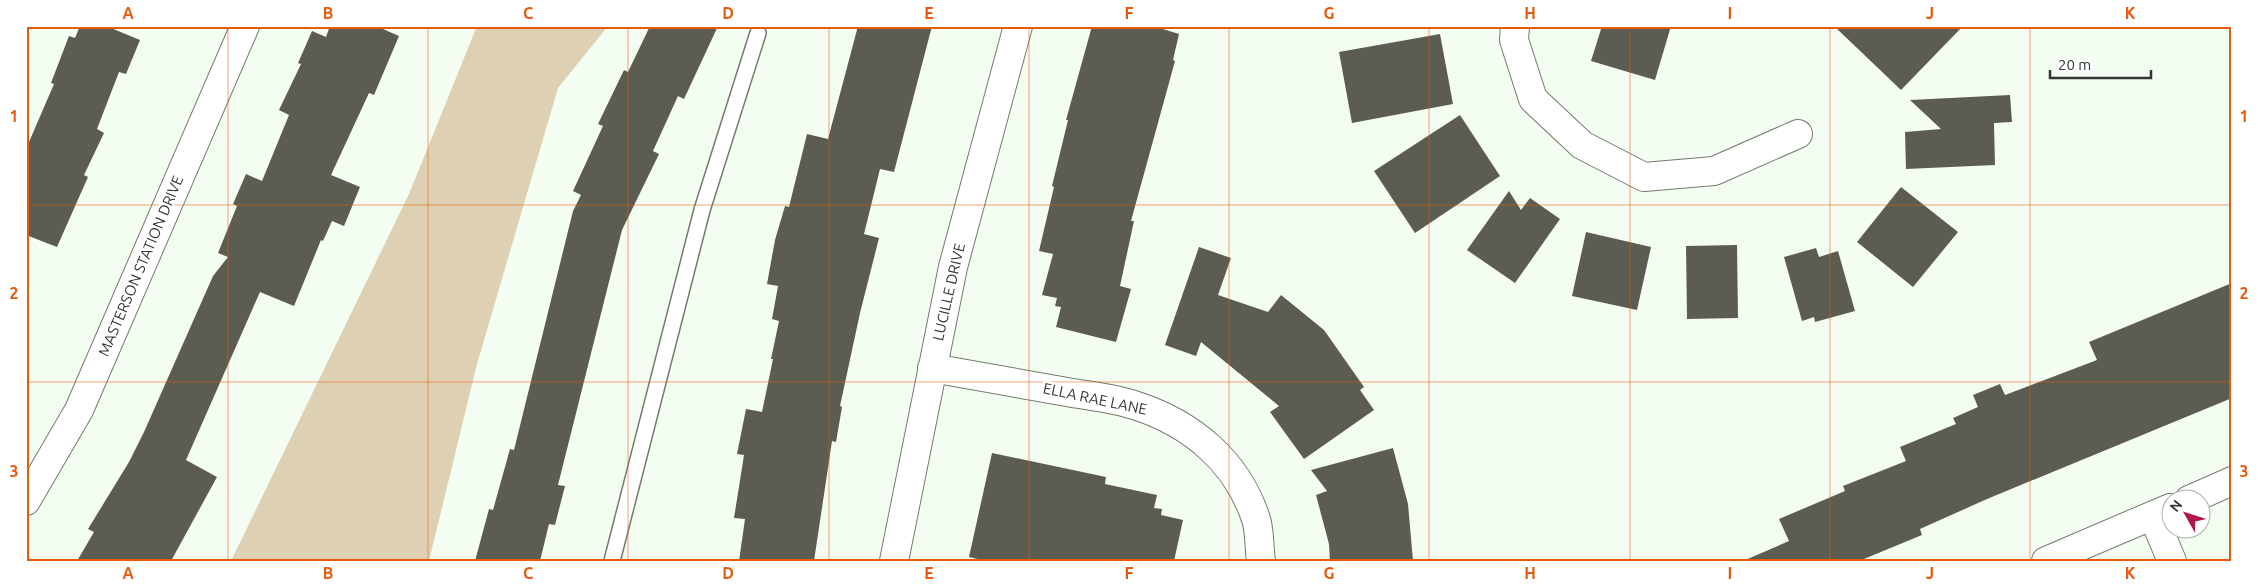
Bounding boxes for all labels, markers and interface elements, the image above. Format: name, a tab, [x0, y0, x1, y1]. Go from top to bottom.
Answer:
text: A	[122, 4, 134, 22]
text: B	[323, 4, 333, 22]
text: C	[523, 4, 533, 22]
text: D	[722, 4, 734, 22]
text: E	[924, 4, 934, 22]
text: F	[1125, 4, 1134, 22]
text: G	[1323, 4, 1335, 22]
text: H	[1524, 4, 1536, 22]
text: I	[1728, 4, 1732, 22]
text: J	[1926, 4, 1934, 22]
text: K	[2125, 4, 2136, 22]
scale bar	[2050, 48, 2152, 80]
text: 20 m	[2058, 56, 2091, 73]
text: 1	[9, 107, 19, 125]
text: 1	[2239, 107, 2249, 125]
street label: MASTERSON STATION DRIVE	[95, 173, 186, 359]
street label: LUCILLE DRIVE	[929, 241, 968, 342]
text: 2	[9, 284, 19, 302]
text: 2	[2239, 284, 2249, 302]
street label: ELLA RAE LANE	[1042, 379, 1149, 418]
text: 3	[9, 462, 19, 480]
text: 3	[2239, 462, 2249, 480]
north arrow	[2160, 490, 2210, 540]
text: N	[2166, 497, 2185, 515]
text: A	[122, 564, 134, 582]
text: B	[323, 564, 333, 582]
text: C	[523, 564, 533, 582]
text: D	[722, 564, 734, 582]
text: E	[924, 564, 934, 582]
text: F	[1125, 564, 1134, 582]
text: G	[1323, 564, 1335, 582]
text: H	[1524, 564, 1536, 582]
text: I	[1728, 564, 1732, 582]
text: J	[1926, 564, 1934, 582]
text: K	[2125, 564, 2136, 582]

